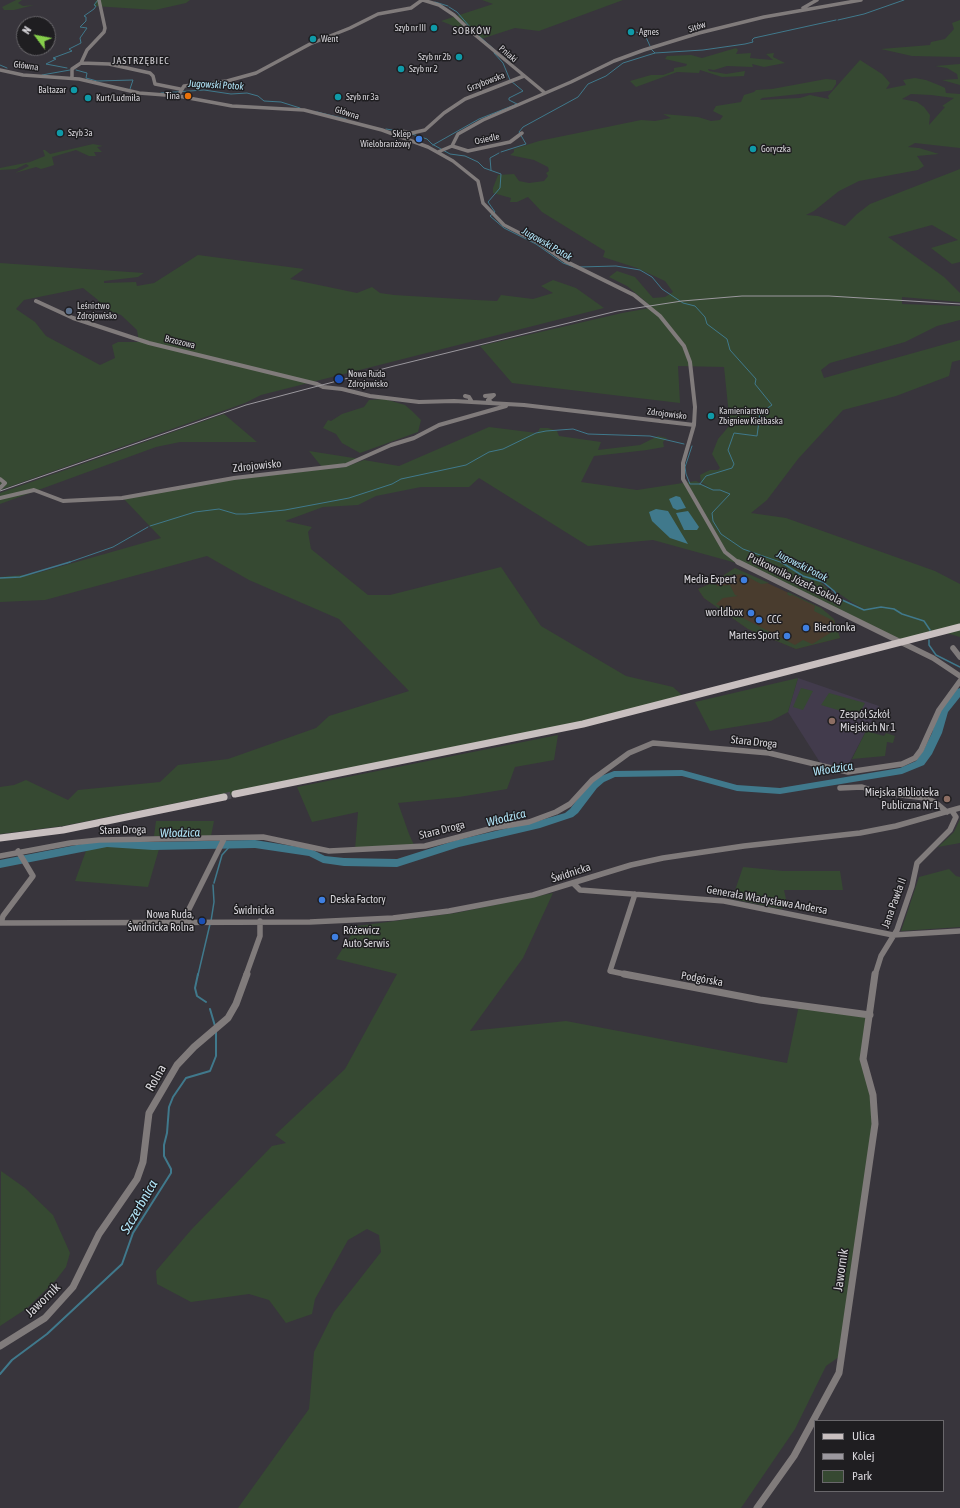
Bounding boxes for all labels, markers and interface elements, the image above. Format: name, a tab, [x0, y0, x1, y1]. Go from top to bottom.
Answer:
north arrow	[16, 16, 56, 56]
street label: Sitów	[687, 19, 707, 35]
place label: Szyb nr III	[395, 23, 426, 33]
marker: Szyb nr III	[429, 23, 439, 33]
text: N	[20, 24, 33, 36]
district label: SOBKÓW	[453, 25, 491, 37]
marker: Agnes	[626, 27, 636, 37]
place label: Agnes	[639, 27, 659, 37]
marker: Went	[308, 34, 318, 44]
place label: Went	[321, 34, 338, 44]
street label: Pniaki	[497, 43, 519, 65]
place label: Szyb nr 2b	[418, 52, 451, 62]
marker: Szyb nr 2b	[454, 52, 464, 62]
district label: JASTRZĘBIEC	[112, 55, 170, 67]
street label: Główna	[13, 59, 39, 73]
marker: Szyb nr 2	[396, 64, 406, 74]
place label: Szyb nr 2	[409, 64, 438, 74]
street label: Grzybowska	[466, 70, 506, 94]
water label: Jugowski Potok	[188, 78, 244, 92]
place label: Baltazar	[38, 85, 66, 95]
marker: Baltazar	[69, 85, 79, 95]
place label: Tina	[166, 91, 180, 101]
marker: Tina	[183, 91, 193, 101]
marker: Szyb nr 3a	[333, 92, 343, 102]
place label: Szyb nr 3a	[346, 92, 379, 102]
marker: Kurt/Ludmiła	[83, 93, 93, 103]
place label: Kurt/Ludmiła	[96, 93, 140, 103]
street label: Główna	[333, 104, 361, 122]
marker: Szyb 3a	[55, 128, 65, 138]
place label: Szyb 3a	[68, 128, 93, 138]
place label: Sklep Wielobranżowy	[360, 129, 411, 150]
street label: Osiedle	[474, 131, 500, 147]
marker: Sklep Wielobranżowy	[414, 134, 424, 144]
marker: Goryczka	[748, 144, 758, 154]
place label: Goryczka	[761, 144, 791, 154]
water label: Jugowski Potok	[520, 225, 574, 263]
place label: Leśnictwo Zdrojowisko	[77, 301, 117, 322]
marker: Leśnictwo Zdrojowisko	[64, 306, 74, 316]
street label: Brzozowa	[164, 333, 196, 351]
place label: Nowa Ruda Zdrojowisko	[348, 369, 388, 390]
marker: Nowa Ruda Zdrojowisko	[333, 373, 345, 385]
street label: Zdrojowisko	[646, 406, 688, 422]
place label: Kamieniarstwo Zbigniew Kiełbaska	[719, 406, 783, 427]
marker: Kamieniarstwo Zbigniew Kiełbaska	[706, 411, 716, 421]
street label: Zdrojowisko	[232, 457, 282, 475]
water label: Jugowski Potok	[774, 548, 830, 584]
street label: Pułkownika Józefa Sokola	[745, 550, 845, 608]
place label: Media Expert	[684, 573, 736, 587]
marker: Media Expert	[739, 575, 749, 585]
place label: worldbox	[705, 606, 743, 620]
marker: worldbox	[746, 608, 756, 618]
place label: CCC	[767, 613, 781, 627]
marker: CCC	[754, 615, 764, 625]
place label: Biedronka	[814, 621, 856, 635]
marker: Biedronka	[801, 623, 811, 633]
place label: Martes Sport	[729, 629, 779, 643]
marker: Martes Sport	[782, 631, 792, 641]
place label: Zespół Szkół Miejskich Nr 1	[840, 708, 896, 734]
marker: Zespół Szkół Miejskich Nr 1	[827, 716, 837, 726]
street label: Stara Droga	[730, 733, 778, 751]
water label: Włodzica	[812, 759, 854, 779]
place label: Miejska Biblioteka Publiczna Nr 1	[865, 786, 939, 812]
marker: Miejska Biblioteka Publiczna Nr 1	[942, 794, 952, 804]
water label: Włodzica	[485, 806, 527, 830]
street label: Stara Droga	[418, 818, 466, 842]
street label: Stara Droga	[100, 823, 146, 837]
water label: Włodzica	[160, 825, 200, 841]
street label: Świdnicka	[550, 860, 592, 886]
street label: Jana Pawła II	[879, 876, 909, 930]
street label: Generała Władysława Andersa	[705, 883, 829, 917]
place label: Deska Factory	[330, 893, 386, 907]
marker: Deska Factory	[317, 895, 327, 905]
street label: Świdnicka	[234, 904, 274, 918]
place label: Nowa Ruda, Świdnicka Rolna	[128, 908, 194, 934]
marker: Nowa Ruda, Świdnicka Rolna	[197, 916, 207, 926]
place label: Różewicz Auto Serwis	[343, 924, 389, 950]
marker: Różewicz Auto Serwis	[330, 932, 340, 942]
street label: Podgórska	[680, 969, 724, 989]
street label: Rolna	[142, 1062, 170, 1094]
water label: Szczerbnica	[117, 1177, 161, 1237]
street label: Jawornik	[830, 1248, 852, 1292]
street label: Jawornik	[22, 1280, 64, 1320]
legend	[814, 1420, 944, 1492]
text: Ulica	[852, 1429, 875, 1443]
text: Kolej	[852, 1449, 875, 1463]
text: Park	[852, 1469, 872, 1483]

